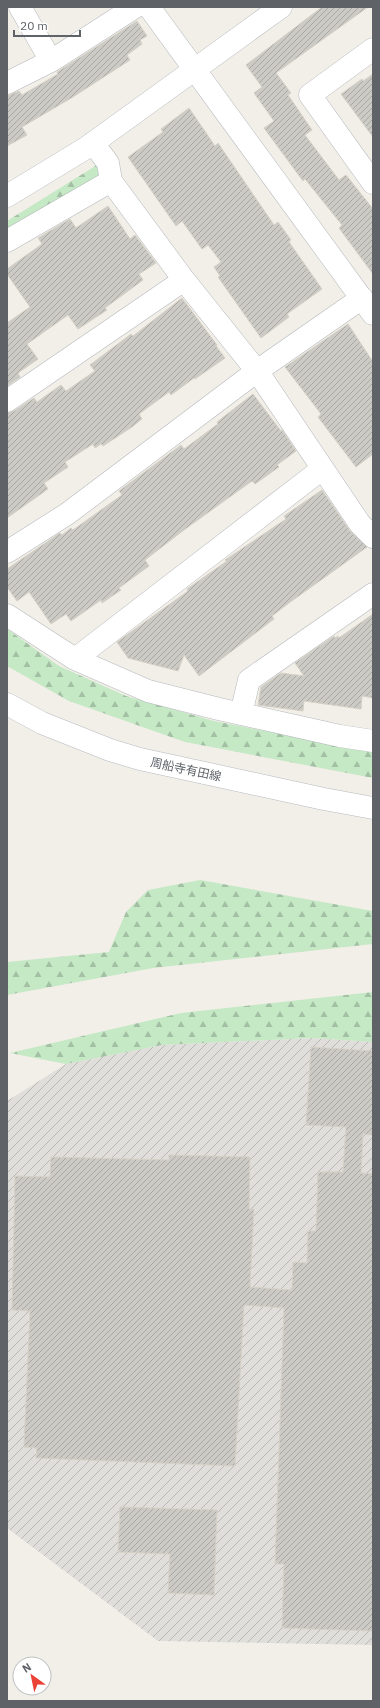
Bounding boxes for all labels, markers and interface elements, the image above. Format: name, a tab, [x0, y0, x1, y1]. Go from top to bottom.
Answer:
scale bar	[14, 12, 80, 38]
text: 20 m	[20, 18, 48, 33]
street label: 周船寺有田線	[149, 754, 223, 784]
north arrow	[12, 1656, 52, 1696]
text: N	[19, 1660, 34, 1676]

